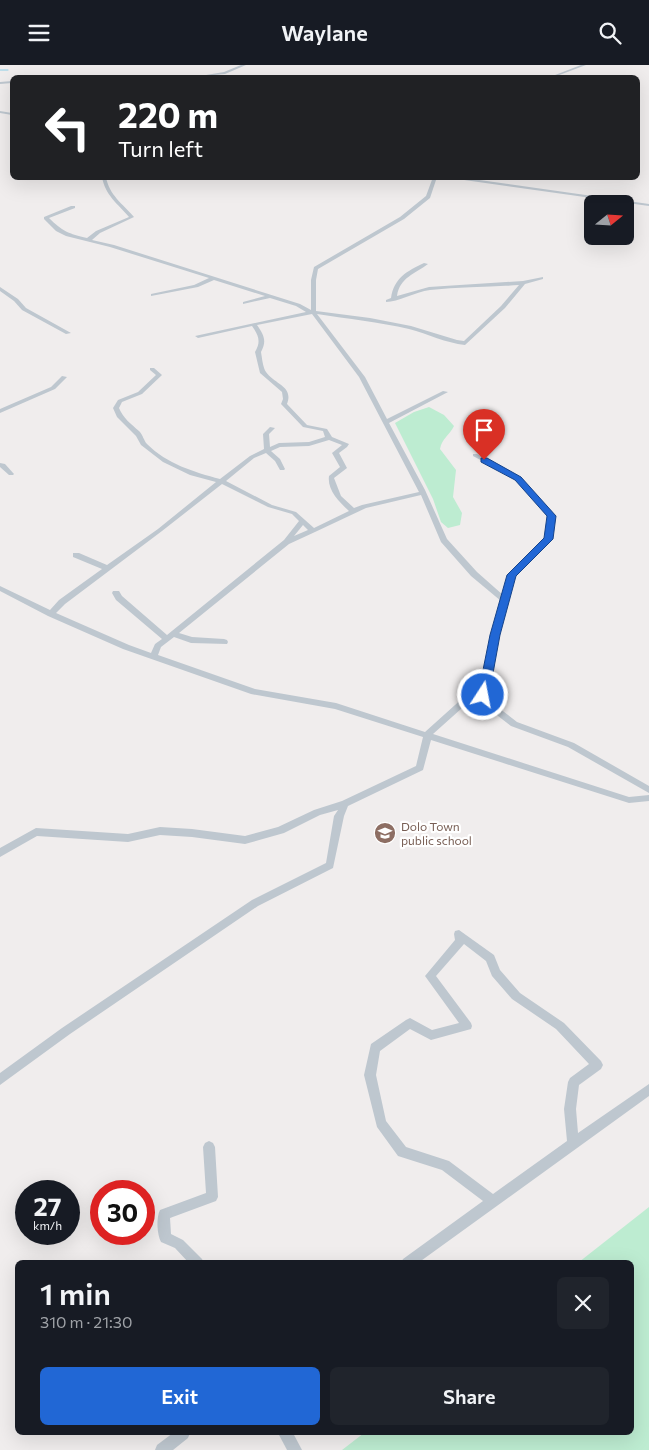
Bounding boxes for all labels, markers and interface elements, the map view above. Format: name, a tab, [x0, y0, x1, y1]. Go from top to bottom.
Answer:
icon: menu	[25, 19, 53, 47]
text: Waylane	[281, 19, 368, 46]
icon: search	[596, 19, 624, 47]
text: 220 m	[118, 92, 218, 135]
icon: left	[35, 95, 100, 160]
text: Turn left	[118, 135, 203, 162]
north arrow	[584, 195, 634, 245]
map controls	[584, 195, 634, 245]
pin	[463, 409, 505, 460]
icon: arrive	[470, 416, 498, 444]
position arrow	[456, 668, 508, 720]
place label: Dolo Town public school	[401, 819, 472, 847]
school or university icon: Dolo Town public school	[373, 821, 397, 845]
speed limit sign: 30	[90, 1180, 155, 1245]
text: 27	[34, 1191, 61, 1221]
text: km/h	[33, 1218, 62, 1232]
text: 1 min	[40, 1274, 111, 1311]
button: close	[557, 1277, 609, 1329]
text: 310 m · 21:30	[40, 1312, 132, 1331]
button: Exit	[40, 1367, 320, 1425]
button: Share	[330, 1367, 609, 1425]

